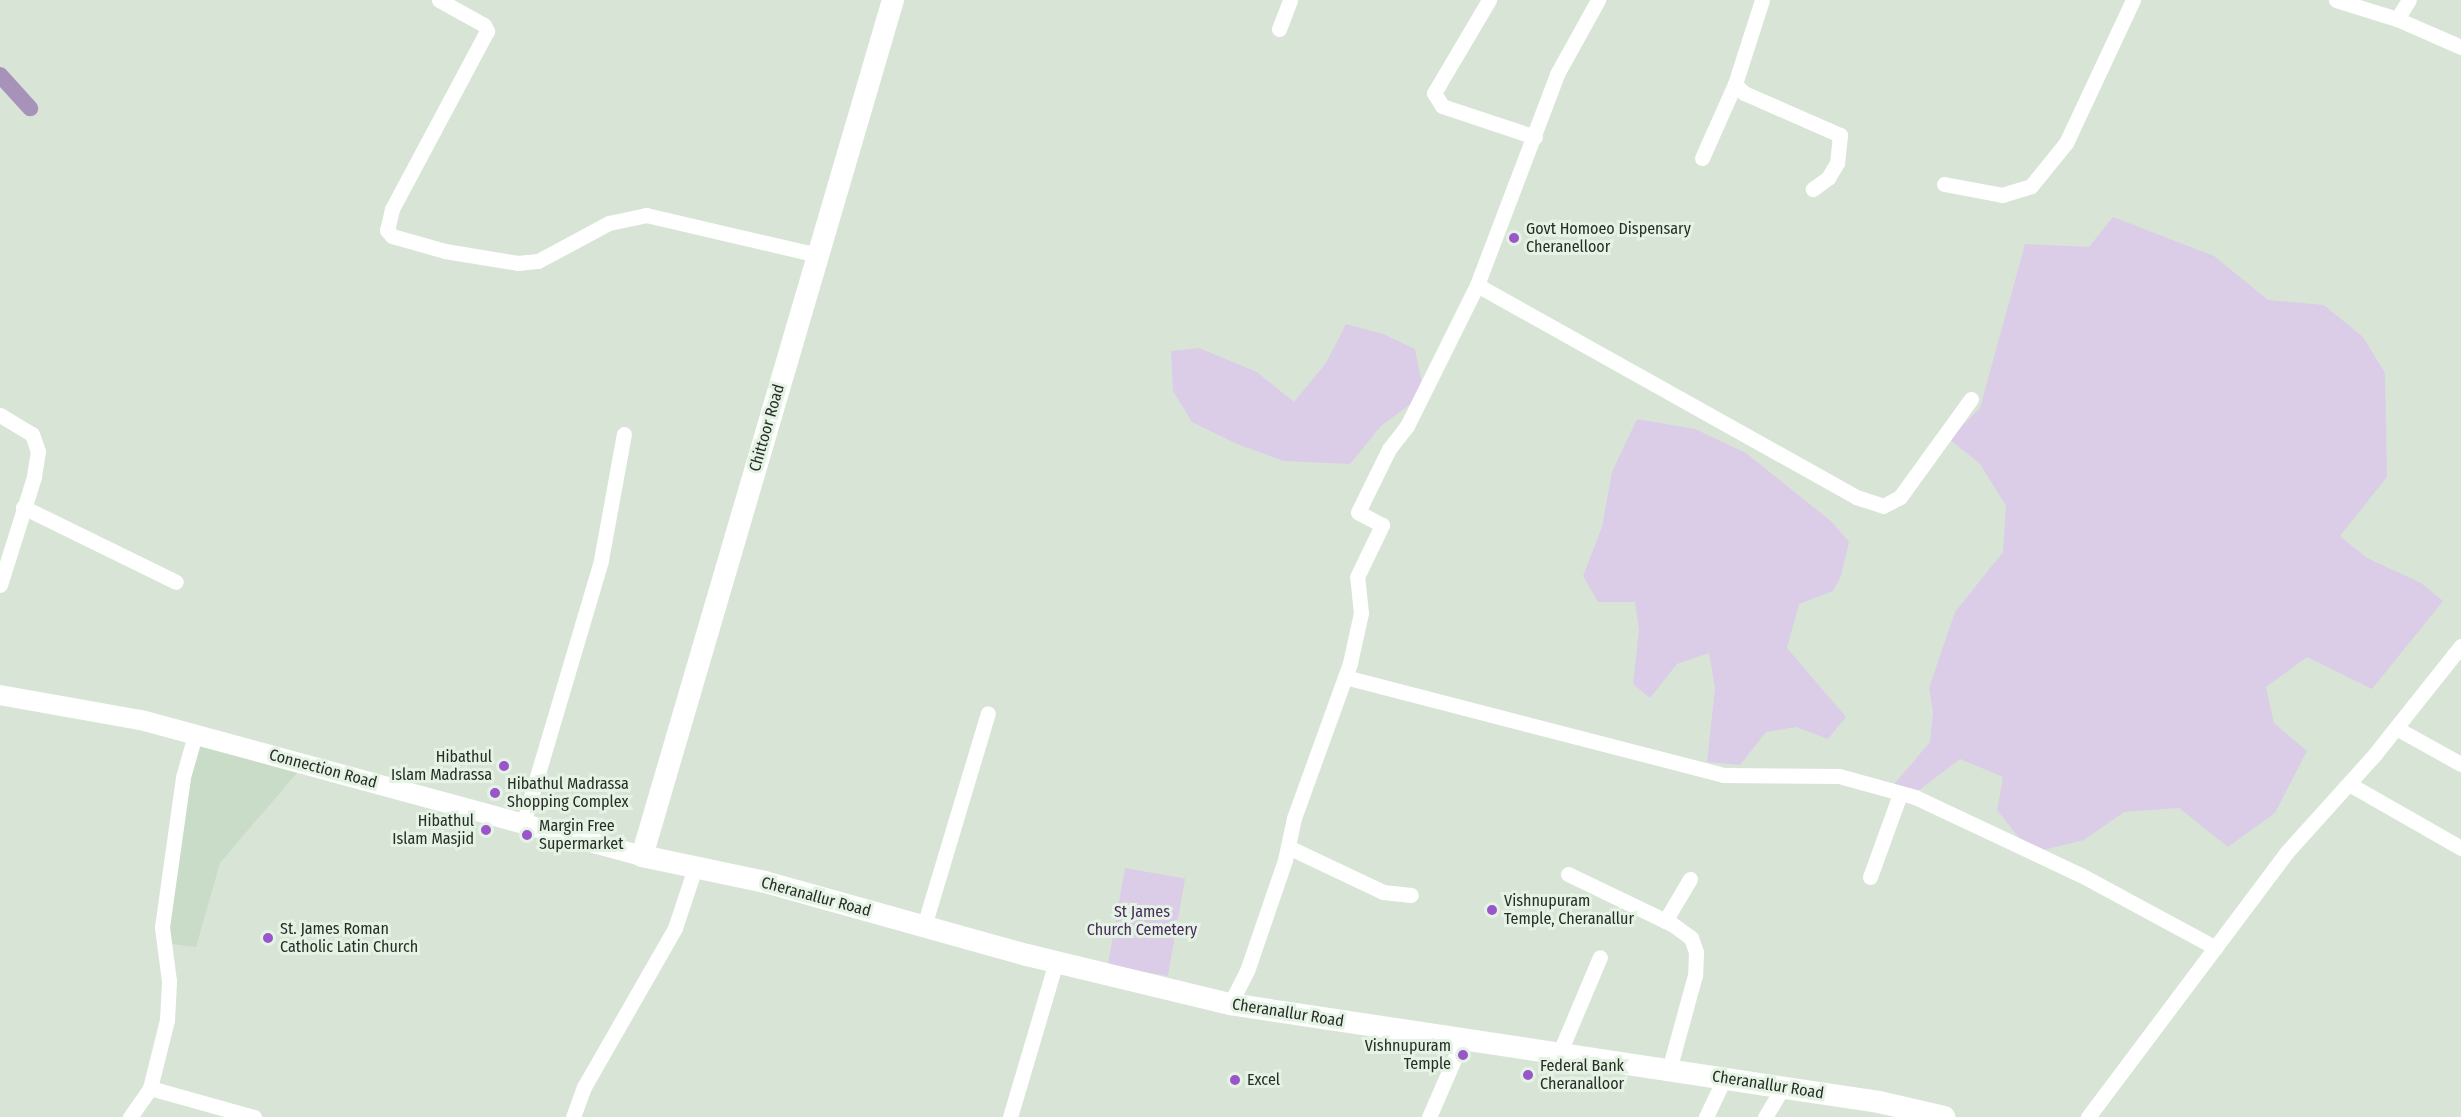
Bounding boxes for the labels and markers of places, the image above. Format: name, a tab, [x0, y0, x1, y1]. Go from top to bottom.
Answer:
place label: Govt Homoeo Dispensary Cheranelloor	[1526, 219, 1691, 257]
marker: Govt Homoeo Dispensary Cheranelloor	[1507, 231, 1521, 245]
place label: Hibathul Islam Madrassa	[391, 747, 492, 785]
marker: Hibathul Islam Madrassa	[497, 759, 511, 773]
place label: Hibathul Madrassa Shopping Complex	[507, 774, 629, 812]
marker: Hibathul Madrassa Shopping Complex	[488, 786, 502, 800]
place label: Hibathul Islam Masjid	[392, 811, 474, 849]
place label: Margin Free Supermarket	[539, 816, 623, 854]
marker: Hibathul Islam Masjid	[479, 823, 493, 837]
marker: Margin Free Supermarket	[520, 828, 534, 842]
place label: Vishnupuram Temple, Cheranallur	[1504, 891, 1634, 929]
marker: Vishnupuram Temple, Cheranallur	[1485, 903, 1499, 917]
place label: St. James Roman Catholic Latin Church	[280, 919, 418, 957]
marker: St. James Roman Catholic Latin Church	[261, 931, 275, 945]
place label: Vishnupuram Temple	[1365, 1036, 1451, 1074]
marker: Vishnupuram Temple	[1456, 1048, 1470, 1062]
place label: Federal Bank Cheranalloor	[1540, 1056, 1624, 1094]
marker: Federal Bank Cheranalloor	[1521, 1068, 1535, 1082]
place label: Excel	[1247, 1070, 1280, 1090]
marker: Excel	[1228, 1073, 1242, 1087]

